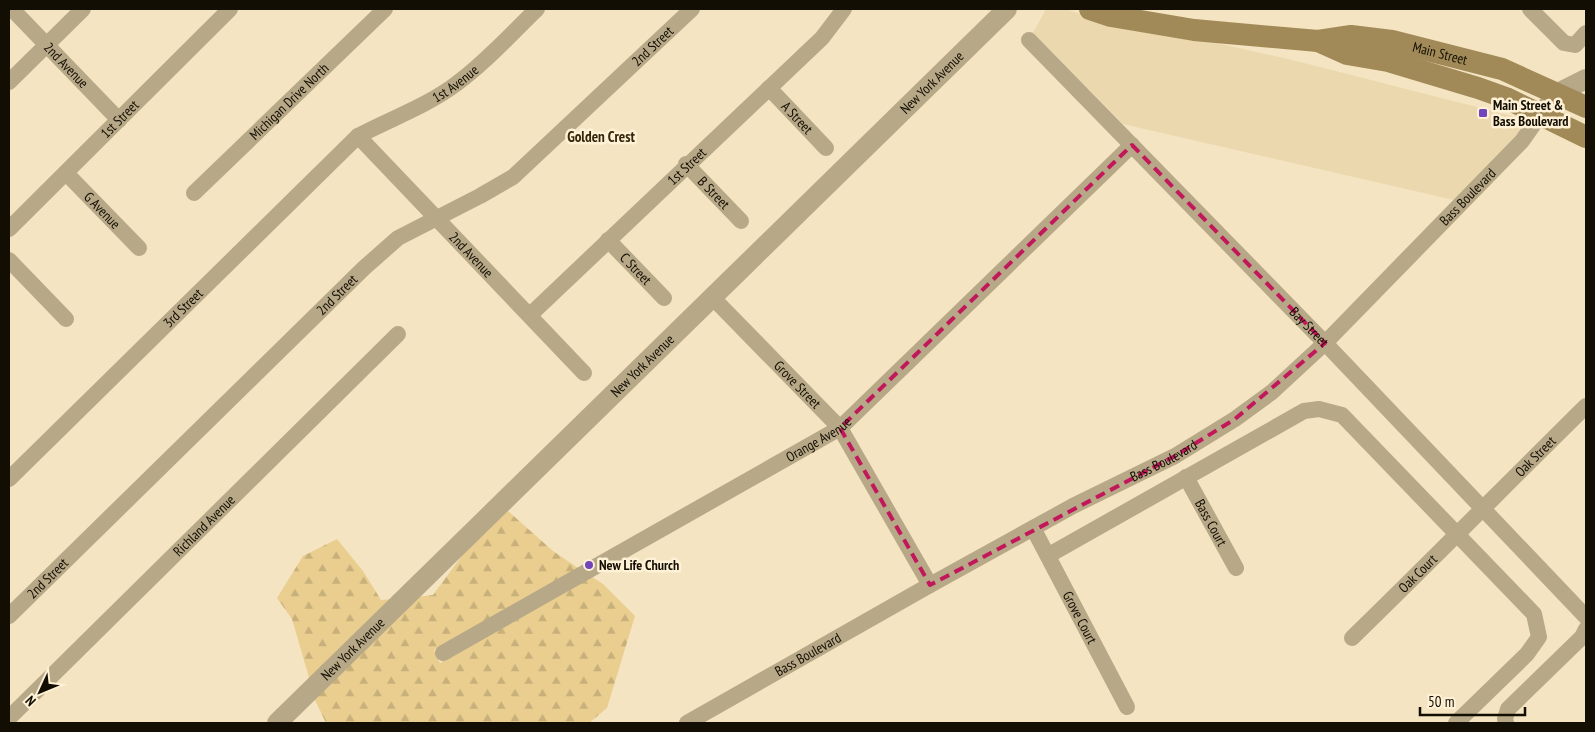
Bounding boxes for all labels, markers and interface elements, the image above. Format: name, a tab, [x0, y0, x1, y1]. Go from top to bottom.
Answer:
street label: 2nd Street	[628, 22, 677, 70]
street label: Main Street	[1411, 38, 1469, 69]
street label: 2nd Avenue	[40, 39, 92, 92]
street label: New York Avenue	[896, 47, 968, 118]
street label: Michigan Drive North	[246, 59, 332, 144]
street label: 1st Avenue	[429, 61, 482, 106]
street label: 1st Street	[97, 96, 143, 142]
place label: Main Street & Bass Boulevard	[1493, 96, 1569, 130]
street label: A Street	[778, 98, 817, 138]
marker: Main Street & Bass Boulevard	[1477, 107, 1489, 119]
district label: Golden Crest	[567, 127, 636, 146]
street label: 1st Street	[663, 144, 710, 189]
street label: Bass Boulevard	[1436, 164, 1499, 229]
street label: B Street	[694, 173, 734, 213]
street label: G Avenue	[80, 188, 125, 233]
street label: 2nd Avenue	[445, 228, 497, 282]
street label: C Street	[616, 249, 656, 289]
street label: 2nd Street	[312, 270, 361, 319]
street label: 3rd Street	[160, 285, 207, 331]
street label: Bay Street	[1286, 303, 1333, 351]
street label: New York Avenue	[607, 330, 678, 401]
street label: Grove Street	[770, 357, 825, 412]
street label: Orange Avenue	[783, 413, 855, 466]
street label: Oak Street	[1511, 432, 1560, 480]
street label: Bass Boulevard	[1127, 436, 1200, 486]
street label: Richland Avenue	[169, 491, 239, 560]
street label: Bass Court	[1191, 496, 1231, 549]
street label: Oak Court	[1394, 550, 1441, 597]
street label: 2nd Street	[23, 554, 72, 602]
place label: New Life Church	[599, 556, 679, 574]
marker: New Life Church	[583, 559, 595, 571]
street label: Grove Court	[1059, 588, 1101, 647]
street label: New York Avenue	[317, 614, 389, 684]
street label: Bass Boulevard	[772, 628, 844, 680]
north arrow	[15, 667, 65, 717]
scale bar	[1420, 684, 1525, 716]
text: N	[22, 692, 40, 710]
text: 50 m	[1428, 692, 1454, 711]

